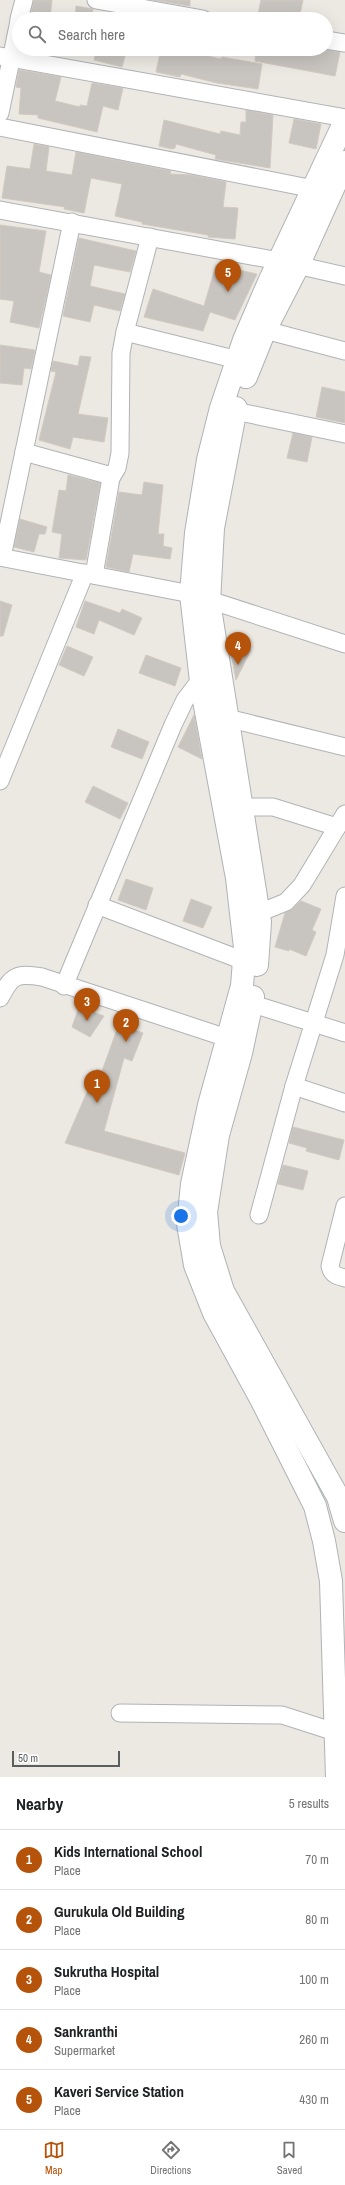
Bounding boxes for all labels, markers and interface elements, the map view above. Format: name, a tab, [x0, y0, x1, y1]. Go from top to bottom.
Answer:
search box	[12, 12, 333, 56]
icon: search	[26, 23, 48, 45]
text: Search here	[58, 24, 125, 45]
pin: 5	[215, 259, 241, 292]
pin: 4	[225, 632, 251, 665]
pin: 3	[74, 988, 100, 1021]
pin: 2	[113, 1009, 139, 1042]
pin: 1	[84, 1070, 110, 1103]
your location	[171, 1206, 191, 1226]
scale bar	[12, 1749, 120, 1768]
text: 50 m	[18, 1751, 38, 1765]
text: Nearby	[16, 1792, 63, 1815]
text: 5 results	[289, 1795, 329, 1812]
text: Kids International School	[54, 1841, 202, 1862]
text: 1	[26, 1851, 32, 1868]
text: 70 m	[305, 1851, 329, 1868]
text: Place	[54, 1862, 81, 1879]
text: Gurukula Old Building	[54, 1901, 185, 1922]
text: 2	[26, 1911, 32, 1928]
text: 80 m	[305, 1911, 329, 1928]
text: Place	[54, 1922, 81, 1939]
text: Sukrutha Hospital	[54, 1961, 159, 1982]
text: 3	[26, 1971, 32, 1988]
text: 100 m	[299, 1971, 329, 1988]
text: Place	[54, 1982, 81, 1999]
text: Sankranthi	[54, 2021, 118, 2042]
text: 4	[26, 2031, 32, 2048]
text: 260 m	[299, 2031, 329, 2048]
text: Supermarket	[54, 2042, 115, 2059]
text: Kaveri Service Station	[54, 2081, 184, 2102]
text: 5	[26, 2091, 32, 2108]
text: 430 m	[299, 2091, 329, 2108]
text: Place	[54, 2102, 81, 2119]
tab: Map	[43, 2139, 65, 2177]
tab: Directions	[150, 2139, 191, 2177]
tab: Saved	[277, 2139, 302, 2177]

